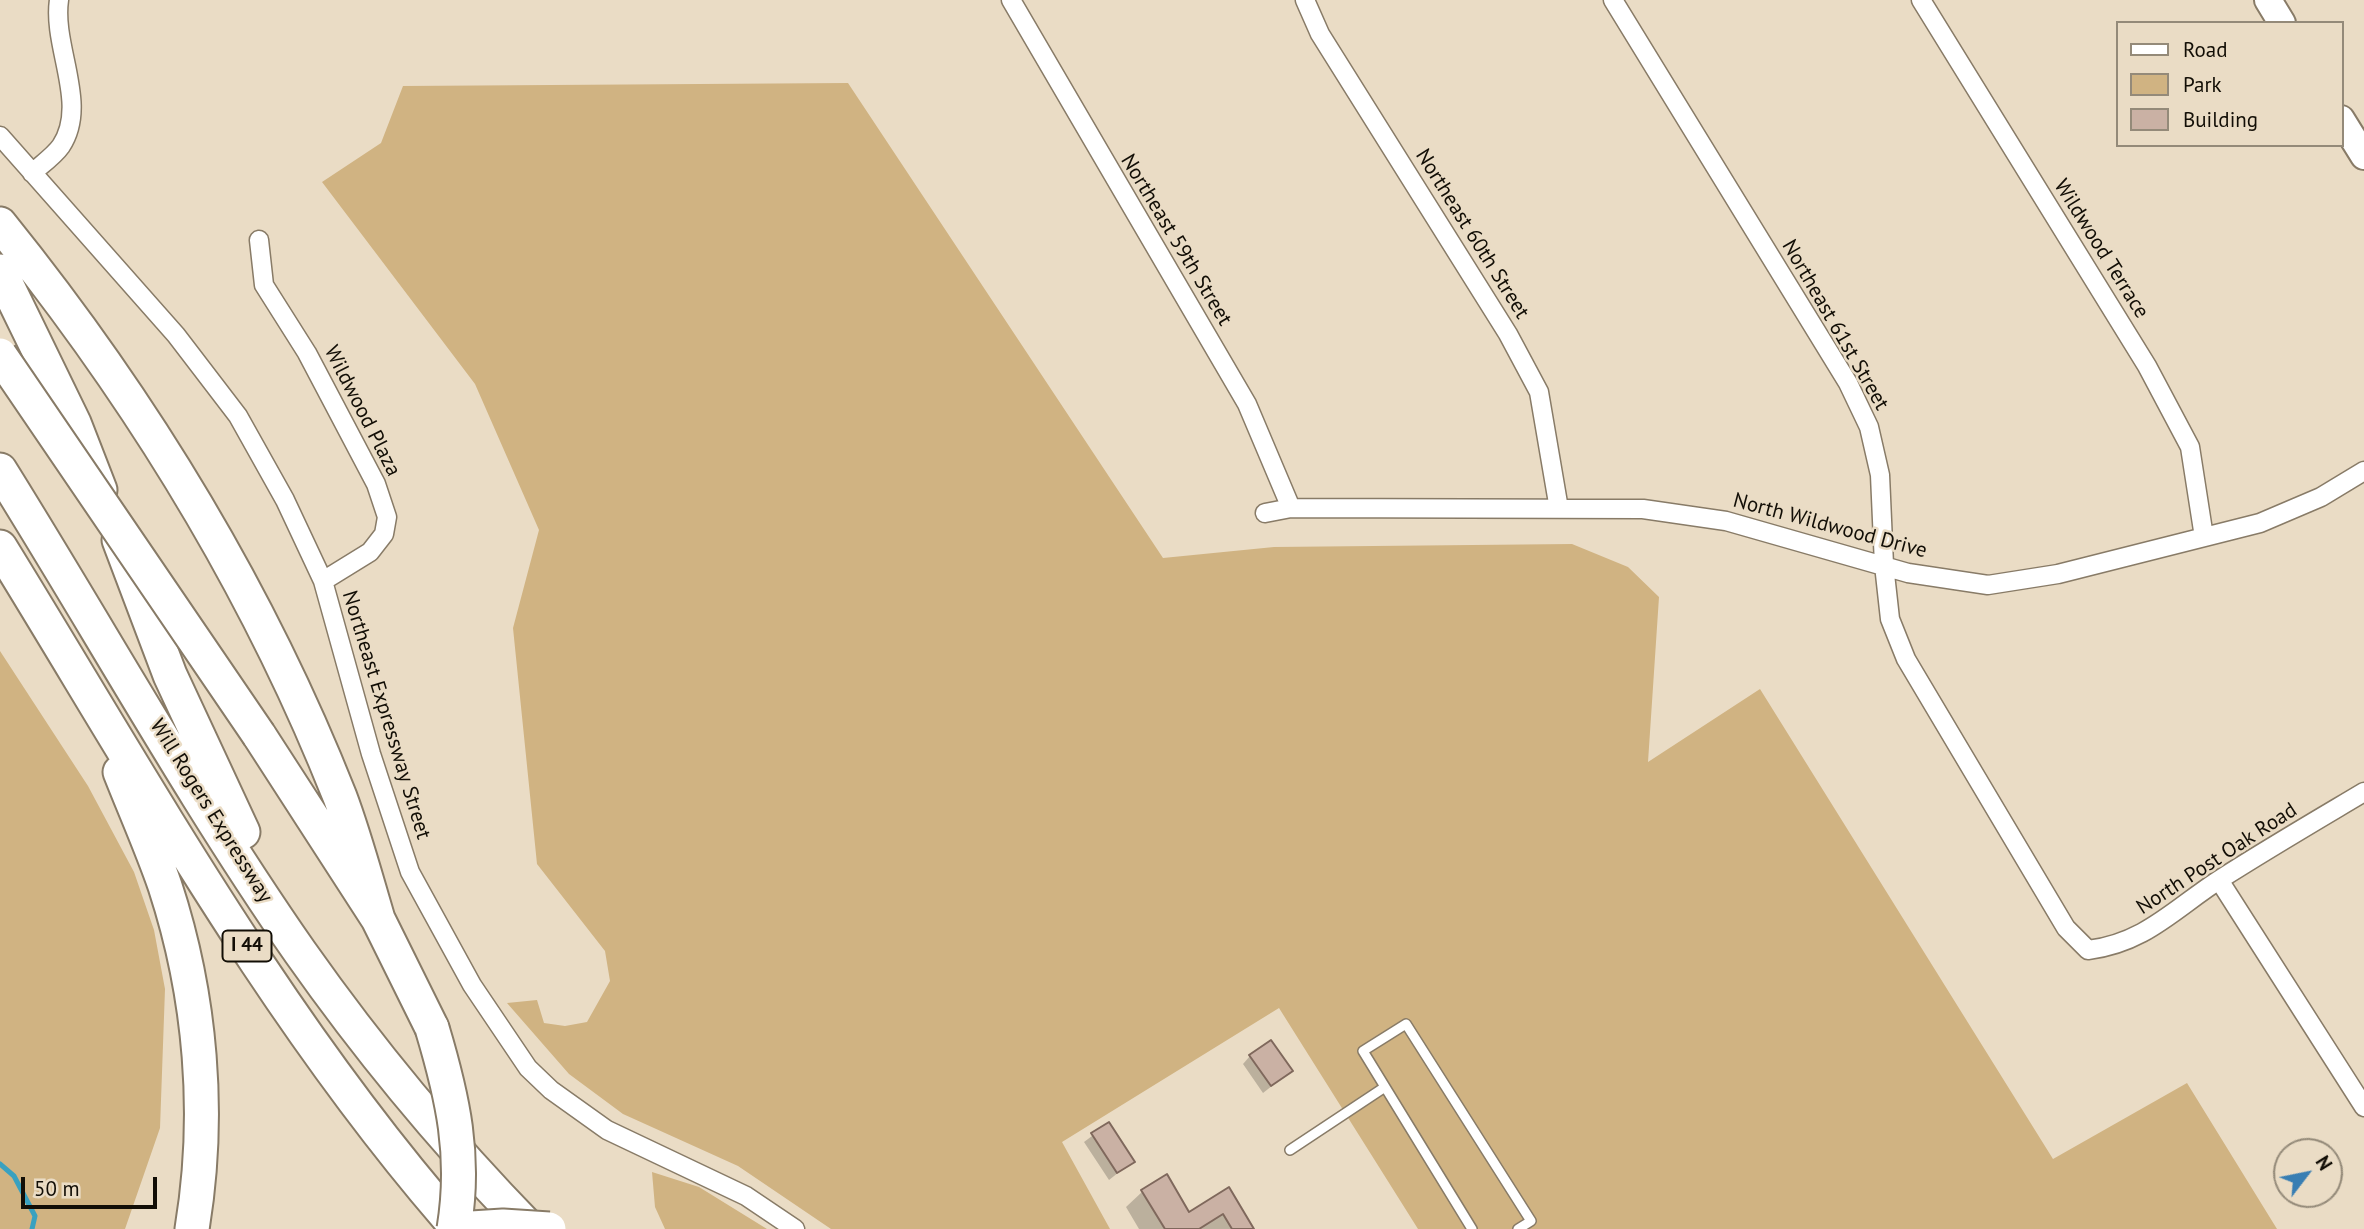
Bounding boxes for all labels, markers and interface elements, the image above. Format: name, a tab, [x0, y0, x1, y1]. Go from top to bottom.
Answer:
legend	[2116, 21, 2343, 147]
text: Road	[2183, 36, 2227, 63]
text: Park	[2183, 71, 2222, 98]
text: Building	[2183, 106, 2258, 133]
street label: Northeast 60th Street	[1410, 145, 1534, 323]
street label: Northeast 59th Street	[1115, 150, 1237, 330]
street label: Wildwood Terrace	[2048, 175, 2154, 323]
street label: Northeast 61st Street	[1776, 235, 1894, 415]
street label: Wildwood Plaza	[318, 342, 406, 480]
street label: North Wildwood Drive	[1730, 488, 1930, 564]
street label: Northeast Expressway Street	[336, 588, 436, 842]
street label: Will Rogers Expressway	[144, 715, 278, 907]
street label: North Post Oak Road	[2132, 798, 2302, 920]
road number: I 44	[222, 930, 272, 962]
north arrow	[2273, 1138, 2343, 1208]
text: N	[2311, 1151, 2338, 1175]
scale bar	[24, 1162, 161, 1206]
text: 50 m	[34, 1175, 80, 1202]

